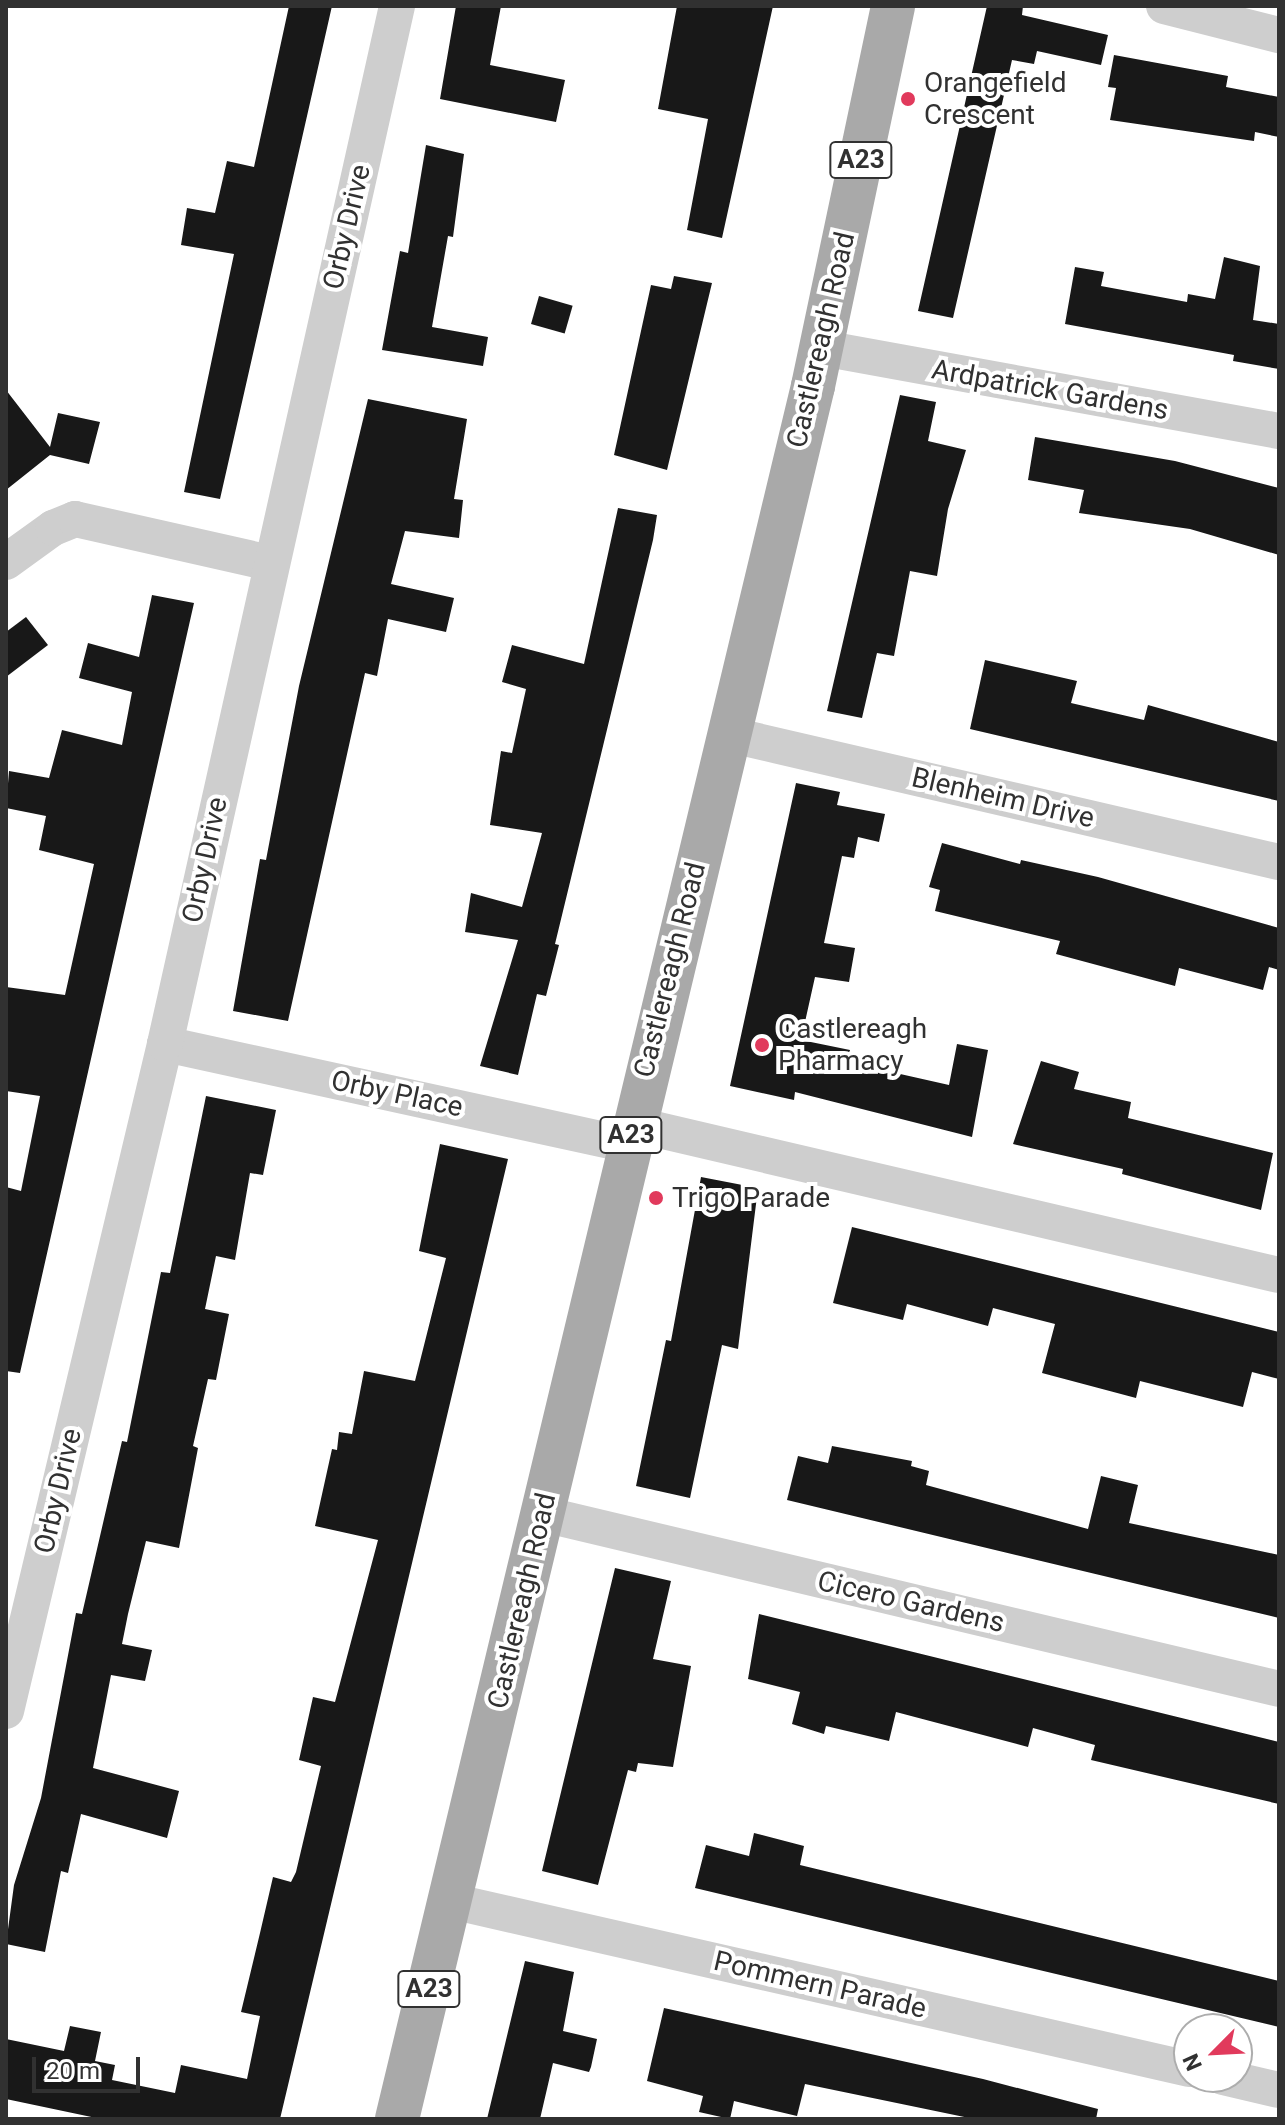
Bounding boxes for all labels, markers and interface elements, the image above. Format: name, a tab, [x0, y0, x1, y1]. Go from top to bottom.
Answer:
place label: Orangefield Crescent	[924, 66, 1066, 132]
marker: Orangefield Crescent	[899, 90, 917, 108]
road number: A23	[829, 138, 893, 182]
street label: Orby Drive	[316, 161, 378, 293]
street label: Castlereagh Road	[780, 229, 862, 451]
street label: Ardpatrick Gardens	[929, 353, 1171, 427]
street label: Blenheim Drive	[909, 761, 1097, 835]
street label: Orby Drive	[175, 794, 235, 926]
street label: Castlereagh Road	[627, 859, 713, 1081]
place label: Castlereagh Pharmacy	[778, 1012, 927, 1078]
marker: Castlereagh Pharmacy	[753, 1036, 771, 1054]
street label: Orby Place	[328, 1064, 466, 1124]
road number: A23	[599, 1113, 663, 1157]
place label: Trigo Parade	[672, 1181, 830, 1215]
marker: Trigo Parade	[647, 1189, 665, 1207]
street label: Orby Drive	[27, 1425, 89, 1557]
street label: Castlereagh Road	[481, 1490, 563, 1712]
street label: Cicero Gardens	[814, 1564, 1008, 1640]
street label: Pommern Parade	[711, 1944, 929, 2026]
road number: A23	[397, 1967, 461, 2011]
north arrow	[1173, 2013, 1253, 2093]
scale bar	[36, 2041, 144, 2091]
text: N	[1178, 2050, 1207, 2074]
text: 20 m	[46, 2057, 100, 2085]

